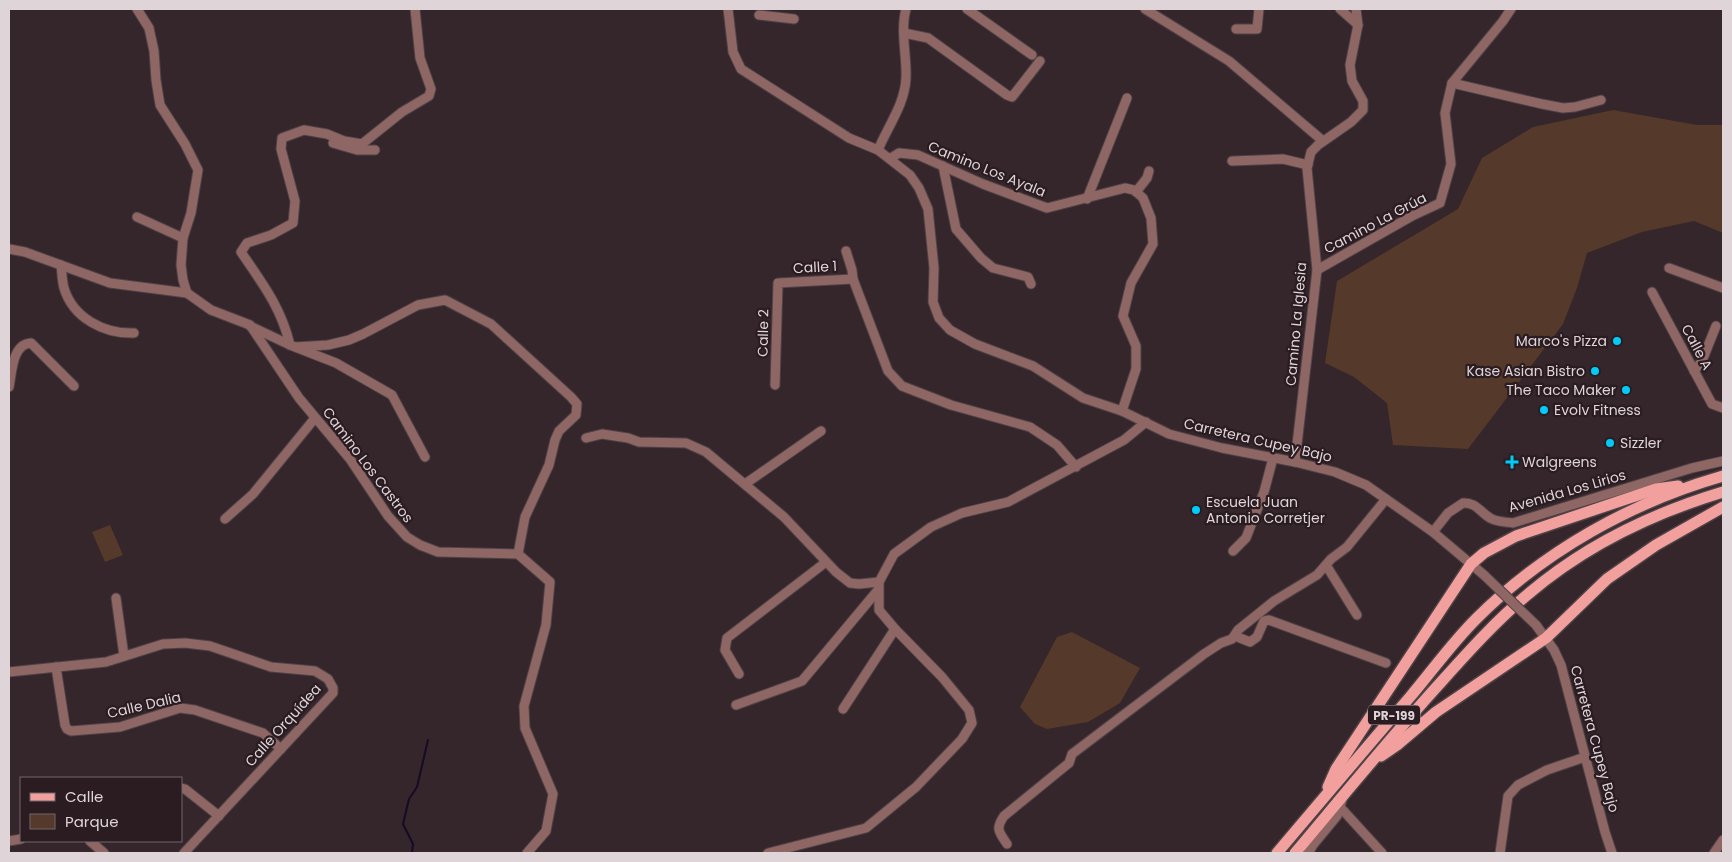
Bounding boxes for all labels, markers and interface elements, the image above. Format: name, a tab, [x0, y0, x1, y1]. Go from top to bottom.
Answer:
street label: Camino Los Ayala	[925, 136, 1049, 202]
street label: Camino La Grúa	[1320, 188, 1430, 258]
street label: Calle 1	[792, 256, 838, 278]
street label: Camino La Iglesia	[1281, 261, 1311, 387]
street label: Calle 2	[753, 309, 773, 357]
street label: Calle A	[1677, 321, 1717, 373]
place label: Marco's Pizza	[1516, 331, 1607, 351]
marker: Marco's Pizza	[1611, 335, 1623, 347]
place label: Kase Asian Bistro	[1466, 361, 1585, 381]
marker: Kase Asian Bistro	[1589, 365, 1601, 377]
place label: The Taco Maker	[1506, 380, 1616, 400]
marker: The Taco Maker	[1620, 384, 1632, 396]
place label: Evolv Fitness	[1554, 400, 1641, 420]
street label: Camino Los Castros	[318, 403, 418, 527]
marker: Evolv Fitness	[1538, 404, 1550, 416]
street label: Carretera Cupey Bajo	[1182, 413, 1334, 467]
place label: Sizzler	[1620, 433, 1662, 453]
marker: Sizzler	[1604, 437, 1616, 449]
place label: Walgreens	[1522, 452, 1597, 472]
marker: Walgreens	[1506, 456, 1518, 468]
street label: Avenida Los Lirios	[1506, 465, 1628, 517]
place label: Escuela Juan Antonio Corretjer	[1206, 492, 1325, 528]
marker: Escuela Juan Antonio Corretjer	[1190, 504, 1202, 516]
street label: Carretera Cupey Bajo	[1566, 663, 1624, 815]
street label: Calle Orquídea	[240, 679, 326, 771]
street label: Calle Dalia	[105, 687, 183, 723]
road number: PR-199	[1368, 706, 1420, 724]
legend	[20, 777, 182, 842]
text: Calle	[65, 786, 103, 807]
text: Parque	[65, 811, 118, 832]

